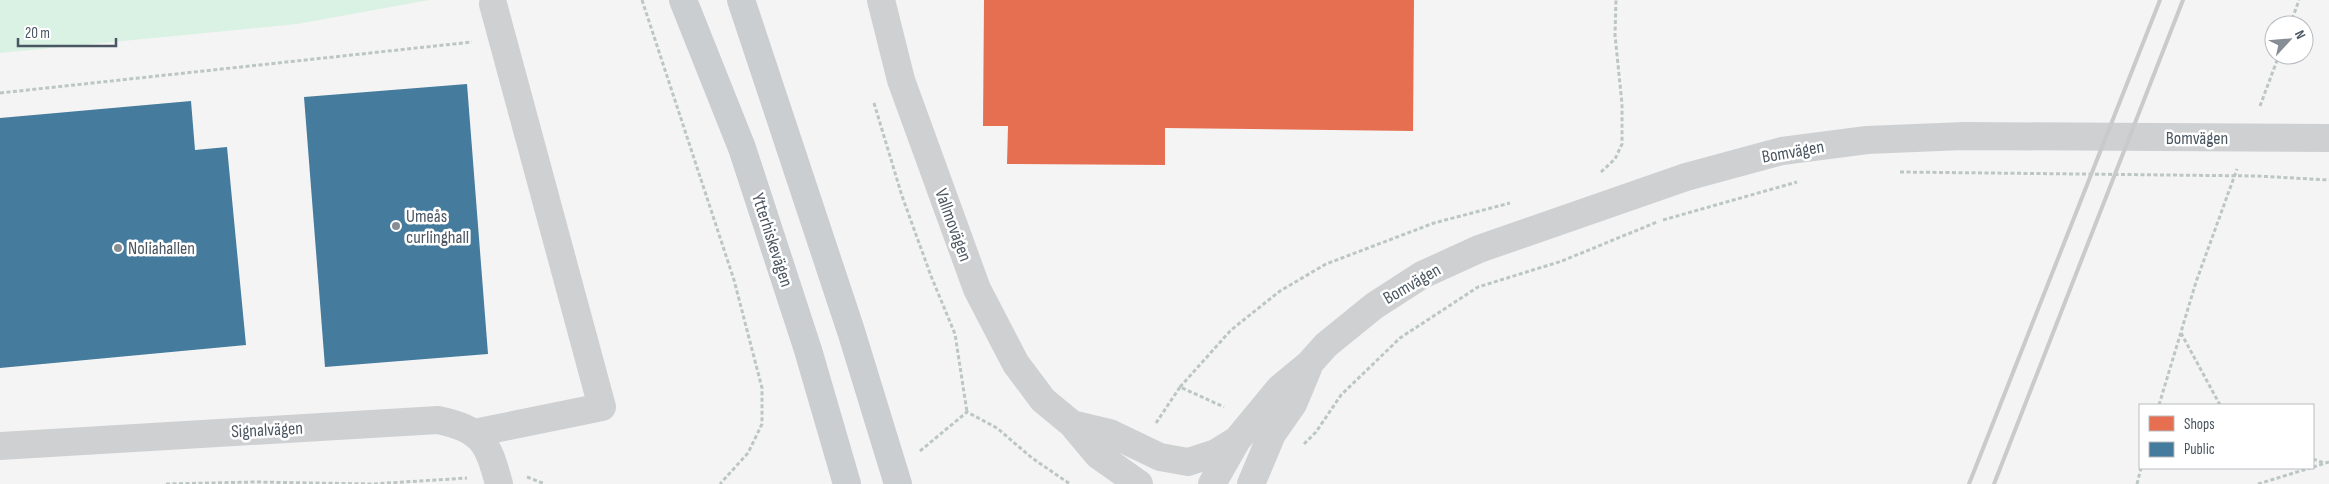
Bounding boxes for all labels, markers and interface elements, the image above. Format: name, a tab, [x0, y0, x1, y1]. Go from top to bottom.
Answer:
scale bar	[18, 15, 115, 47]
north arrow	[2264, 15, 2314, 65]
text: 20 m	[25, 24, 50, 43]
text: N	[2291, 27, 2310, 42]
street label: Bomvägen	[2166, 128, 2228, 149]
street label: Bomvägen	[1760, 136, 1826, 168]
street label: Vallmovägen	[930, 186, 976, 264]
street label: Ytterhiskevägen	[747, 190, 797, 290]
place label: Umeås curlinghall	[406, 206, 469, 248]
marker: Umeås curlinghall	[390, 220, 402, 232]
place label: Noliahallen	[128, 238, 195, 259]
marker: Noliahallen	[112, 242, 124, 254]
street label: Bomvägen	[1380, 259, 1444, 309]
legend	[2139, 404, 2314, 469]
text: Shops	[2184, 415, 2215, 434]
street label: Signalvägen	[231, 418, 303, 442]
text: Public	[2184, 440, 2215, 459]

